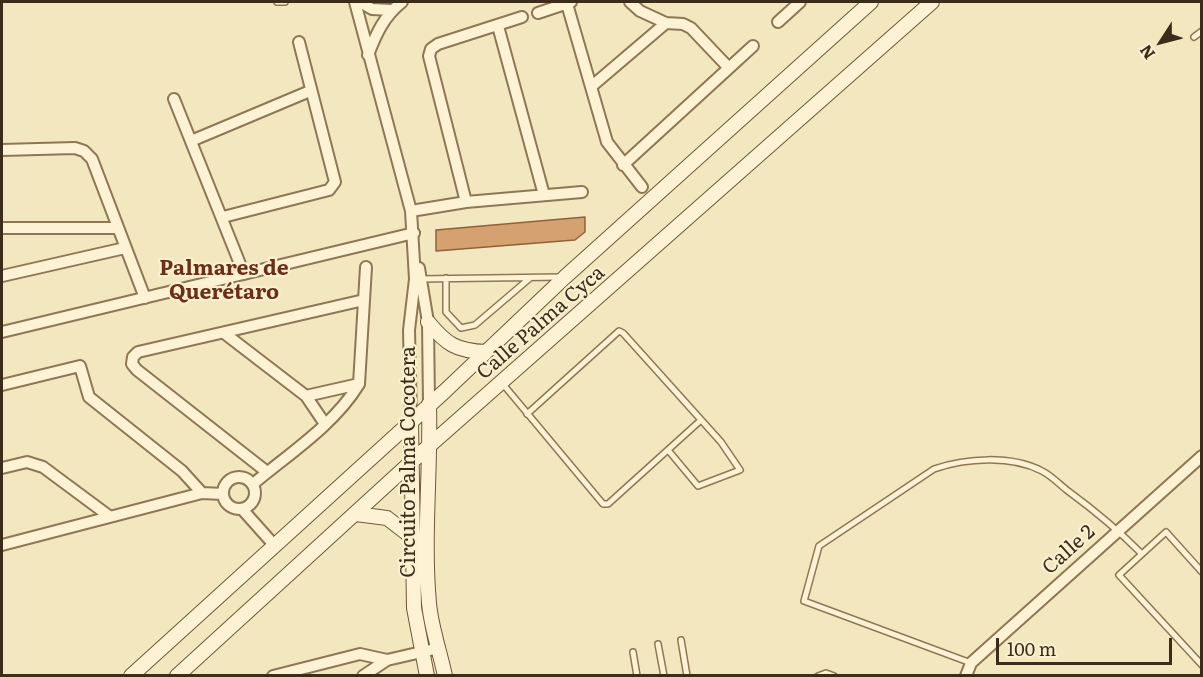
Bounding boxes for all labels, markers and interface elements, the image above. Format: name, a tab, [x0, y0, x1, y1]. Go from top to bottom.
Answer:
north arrow	[1131, 12, 1191, 72]
text: N	[1133, 40, 1160, 65]
district label: Palmares de Querétaro	[159, 256, 289, 306]
street label: Calle Palma Cyca	[472, 261, 610, 385]
street label: Circuito Palma Cocotera	[397, 346, 421, 578]
street label: Calle 2	[1038, 520, 1100, 580]
scale bar	[999, 626, 1174, 664]
text: 100 m	[1007, 635, 1056, 662]

